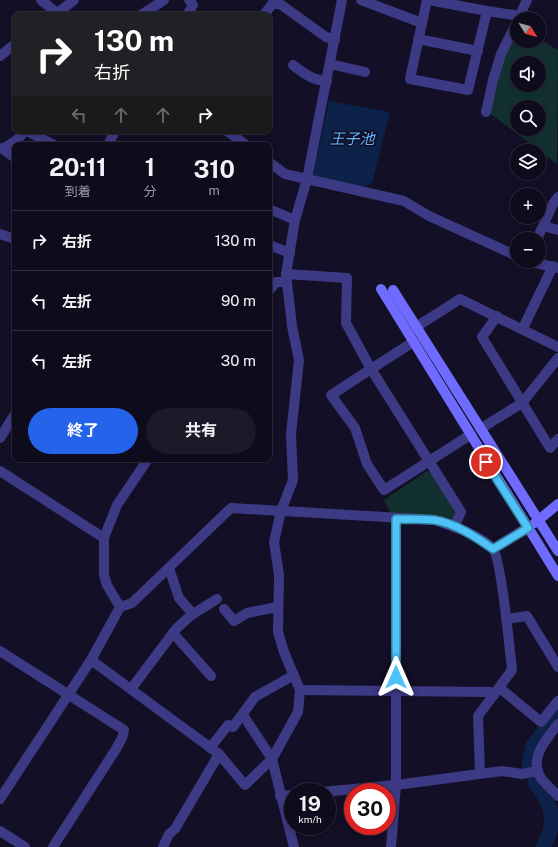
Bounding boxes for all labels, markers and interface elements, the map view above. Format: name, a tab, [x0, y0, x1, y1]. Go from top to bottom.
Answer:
north arrow	[510, 12, 546, 48]
map controls	[510, 12, 546, 268]
text: 130 m	[94, 24, 174, 57]
icon: right	[28, 28, 80, 80]
button: sound	[510, 56, 546, 92]
text: 右折	[94, 62, 130, 83]
button: search	[510, 100, 546, 136]
icon: left	[68, 104, 90, 126]
icon: ahead	[110, 104, 132, 126]
icon: ahead	[152, 104, 174, 126]
icon: right	[194, 104, 216, 126]
water label: 王子池	[329, 130, 376, 147]
button: layers	[510, 144, 546, 180]
text: 20:11	[49, 153, 107, 181]
text: 1	[145, 153, 155, 181]
text: 310	[193, 155, 235, 183]
text: m	[209, 183, 220, 198]
text: 到着	[65, 184, 91, 199]
text: 分	[143, 184, 157, 199]
button: +	[510, 188, 546, 224]
icon: right	[28, 230, 50, 252]
text: 130 m	[215, 232, 256, 249]
button: −	[510, 232, 546, 268]
text: 右折	[62, 233, 92, 250]
icon: left	[28, 290, 50, 312]
text: 90 m	[221, 292, 256, 309]
text: 左折	[62, 293, 92, 310]
icon: left	[28, 350, 50, 372]
text: 30 m	[221, 352, 256, 369]
text: 左折	[62, 353, 92, 370]
button: 終了	[28, 408, 138, 454]
button: 共有	[146, 408, 256, 454]
pin	[469, 445, 503, 479]
icon: arrive	[475, 451, 497, 473]
position arrow	[375, 656, 417, 698]
speed limit sign: 30	[344, 783, 396, 835]
text: 19	[299, 792, 321, 816]
text: km/h	[298, 813, 322, 825]

